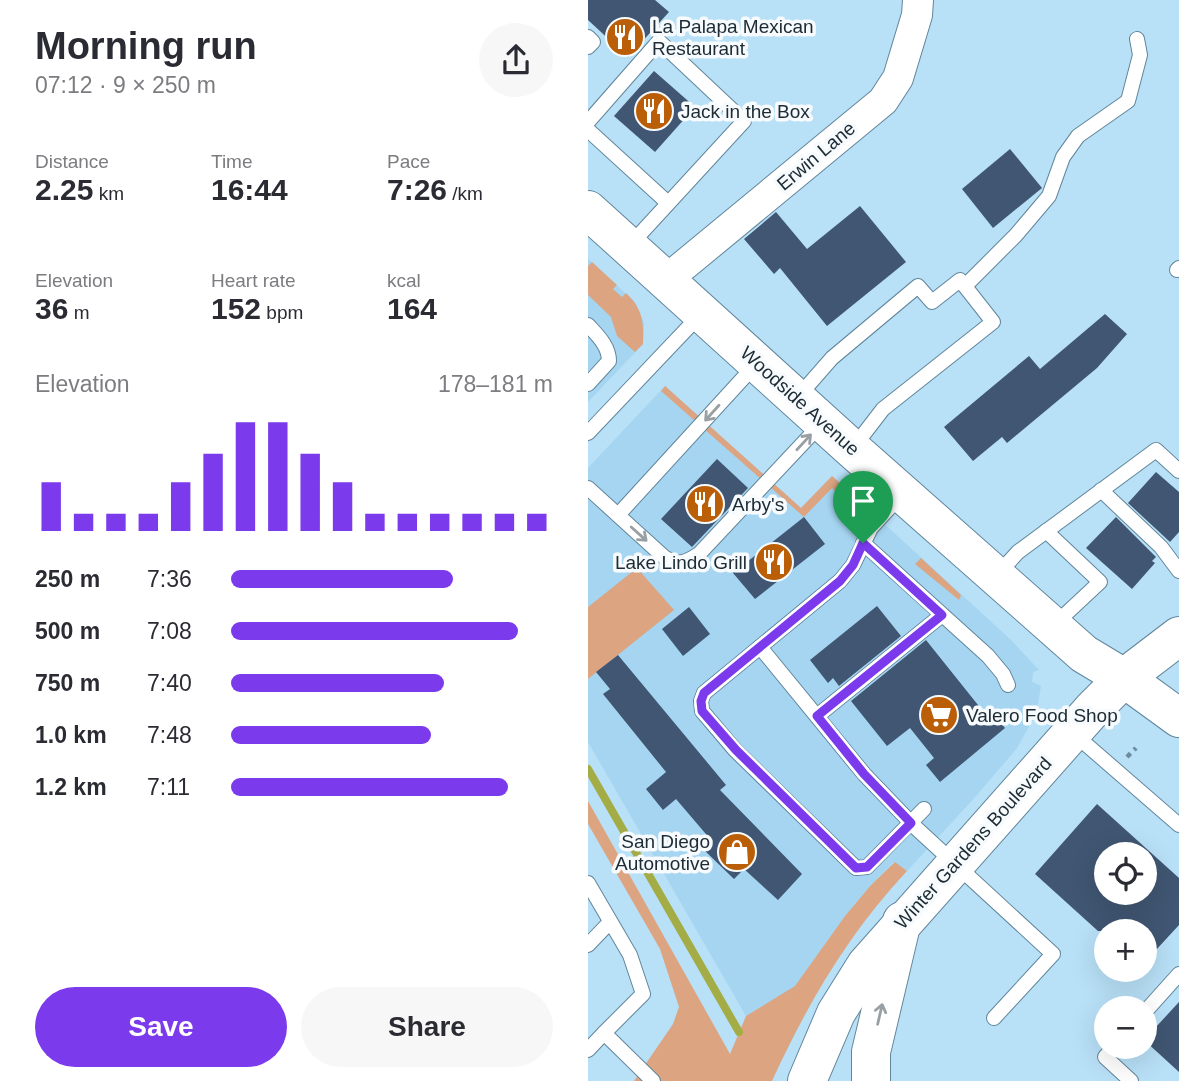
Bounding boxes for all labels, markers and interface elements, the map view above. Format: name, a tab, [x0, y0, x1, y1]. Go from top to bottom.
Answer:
restaurant icon: La Palapa Mexican Restaurant	[604, 16, 646, 58]
place label: La Palapa Mexican Restaurant	[652, 16, 814, 59]
button: share	[479, 23, 553, 97]
text: Morning run	[35, 25, 257, 67]
text: 07:12 · 9 × 250 m	[35, 72, 216, 98]
restaurant icon: Jack in the Box	[633, 90, 675, 132]
place label: Jack in the Box	[681, 101, 810, 122]
street label: Erwin Lane	[773, 117, 859, 195]
text: Distance	[35, 151, 109, 172]
text: Time	[211, 151, 253, 172]
text: Pace	[387, 151, 430, 172]
text: 2.25	[35, 173, 93, 206]
text: 16:44	[211, 173, 288, 206]
text: 7:26	[387, 173, 447, 206]
text: km	[93, 183, 124, 204]
text: /km	[447, 183, 483, 204]
text: Elevation	[35, 270, 113, 291]
text: Heart rate	[211, 270, 295, 291]
text: kcal	[387, 270, 421, 291]
text: 36	[35, 292, 68, 325]
text: 152	[211, 292, 261, 325]
text: 164	[387, 292, 437, 325]
text: m	[68, 302, 89, 323]
text: bpm	[261, 302, 303, 323]
street label: Woodside Avenue	[736, 342, 864, 460]
text: Elevation	[35, 371, 130, 397]
text: 178–181 m	[438, 371, 553, 397]
one-way arrow	[704, 404, 720, 422]
one-way arrow	[796, 434, 813, 451]
pin	[833, 471, 893, 543]
icon: arrive	[844, 482, 882, 520]
restaurant icon: Arby's	[684, 483, 726, 525]
place label: Arby's	[732, 494, 784, 515]
one-way arrow	[629, 525, 647, 541]
restaurant icon: Lake Lindo Grill	[753, 541, 795, 583]
place label: Lake Lindo Grill	[615, 552, 747, 573]
text: 250 m	[35, 566, 100, 592]
text: 7:36	[147, 566, 192, 592]
text: 500 m	[35, 618, 100, 644]
text: 7:08	[147, 618, 192, 644]
text: 750 m	[35, 670, 100, 696]
text: 7:40	[147, 670, 192, 696]
supermarket icon: Valero Food Shop	[918, 694, 960, 736]
place label: Valero Food Shop	[966, 705, 1118, 726]
text: 1.0 km	[35, 722, 107, 748]
text: 7:48	[147, 722, 192, 748]
street label: Winter Gardens Boulevard	[890, 753, 1056, 933]
text: 1.2 km	[35, 774, 107, 800]
text: 7:11	[147, 774, 190, 800]
place label: San Diego Automotive	[615, 831, 710, 874]
shop icon: San Diego Automotive	[716, 831, 758, 873]
map controls	[1094, 842, 1157, 1059]
button: locate	[1094, 842, 1157, 905]
button: +	[1094, 919, 1157, 982]
button: Save	[35, 987, 287, 1067]
button: Share	[301, 987, 553, 1067]
button: −	[1094, 996, 1157, 1059]
one-way arrow	[874, 1003, 887, 1026]

